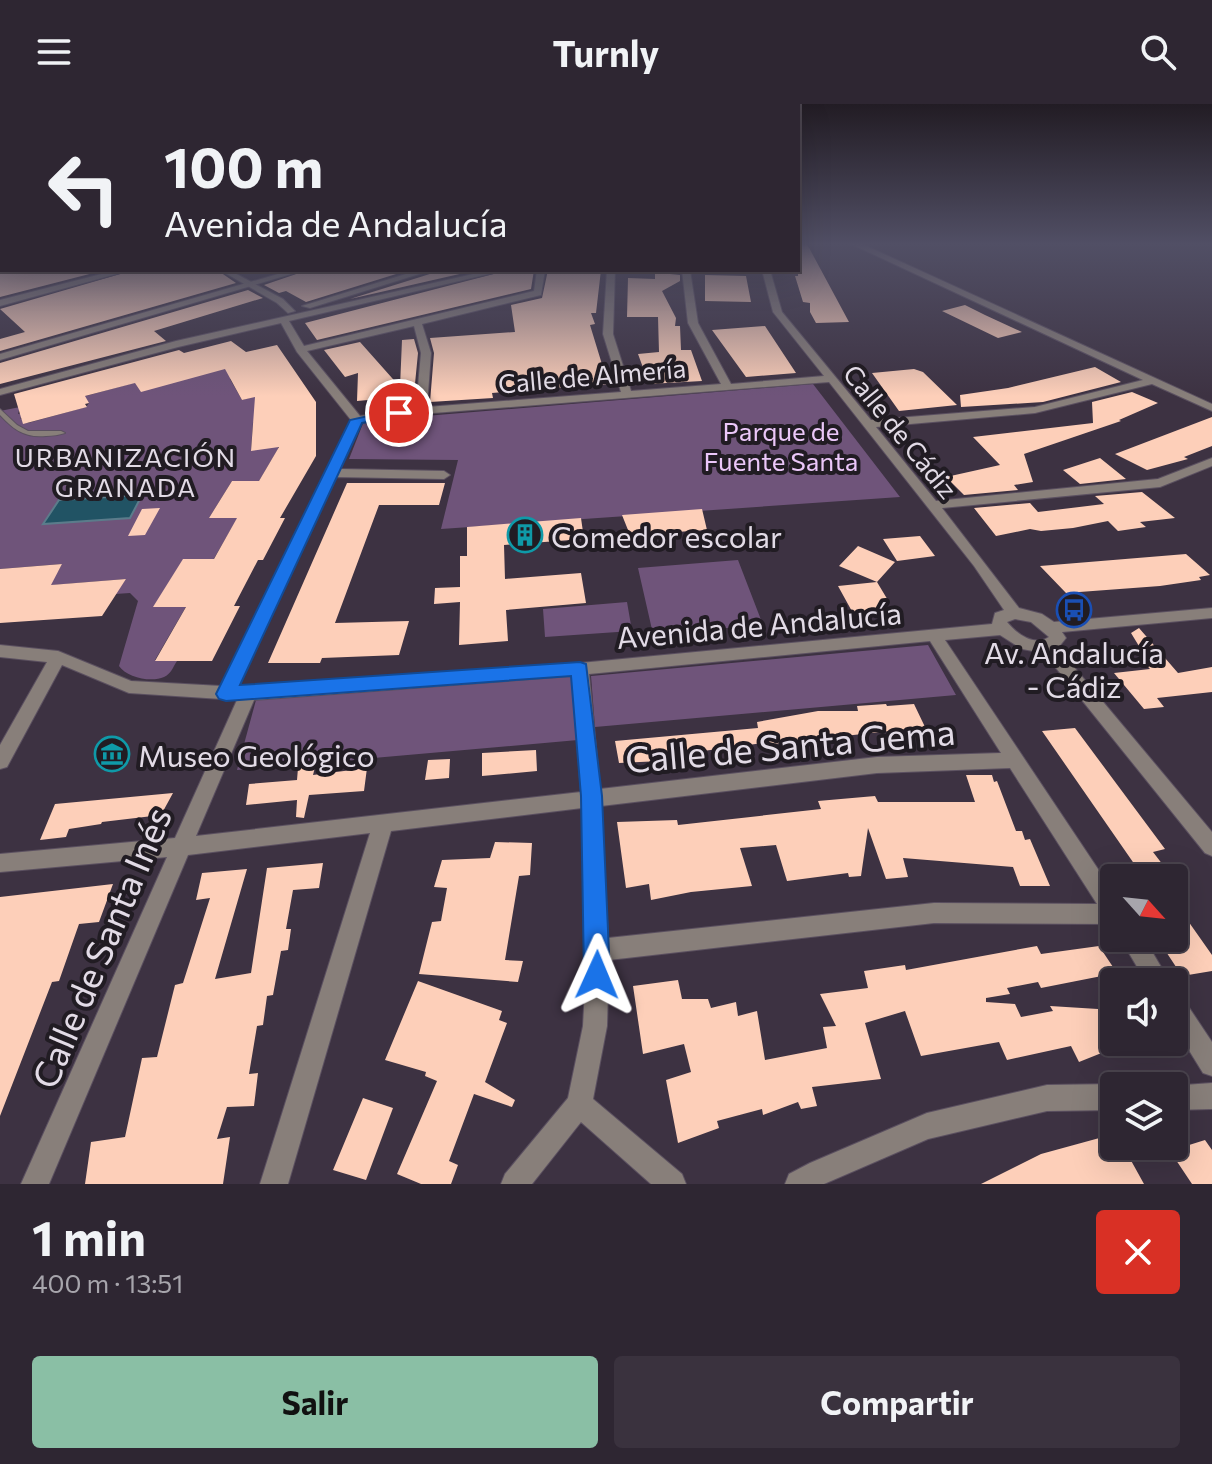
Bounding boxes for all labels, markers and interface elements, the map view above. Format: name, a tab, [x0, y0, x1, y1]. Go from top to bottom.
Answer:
icon: menu	[32, 30, 76, 74]
text: Turnly	[553, 30, 659, 74]
icon: search	[1136, 30, 1180, 74]
text: 100 m	[164, 131, 323, 200]
icon: left	[32, 136, 136, 240]
text: Avenida de Andalucía	[164, 200, 508, 244]
street label: Calle de Almería	[497, 351, 687, 399]
street label: Calle de Cádiz	[838, 358, 964, 504]
pin	[365, 379, 433, 447]
icon: arrive	[377, 391, 421, 435]
park label: Parque de Fuente Santa	[704, 415, 858, 476]
district label: URBANIZACIÓN GRANADA	[15, 441, 237, 502]
building icon: Comedor escolar	[506, 516, 544, 554]
place label: Comedor escolar	[551, 517, 782, 554]
bus stop icon: Av. Andalucía - Cádiz	[1055, 591, 1093, 629]
street label: Avenida de Andalucía	[615, 593, 903, 655]
place label: Av. Andalucía - Cádiz	[984, 633, 1164, 704]
street label: Calle de Santa Gema	[623, 708, 957, 780]
museum icon: Museo Geológico	[93, 735, 131, 773]
place label: Museo Geológico	[138, 736, 375, 773]
street label: Calle de Santa Inés	[21, 800, 179, 1094]
north arrow	[1100, 864, 1188, 952]
map controls	[1100, 864, 1188, 1160]
position arrow	[555, 933, 639, 1017]
button: sound	[1100, 968, 1188, 1056]
button: layers	[1100, 1072, 1188, 1160]
text: 1 min	[32, 1207, 146, 1266]
button: close	[1096, 1210, 1180, 1294]
text: 400 m · 13:51	[32, 1267, 183, 1298]
button: Salir	[32, 1356, 598, 1448]
button: Compartir	[614, 1356, 1180, 1448]

